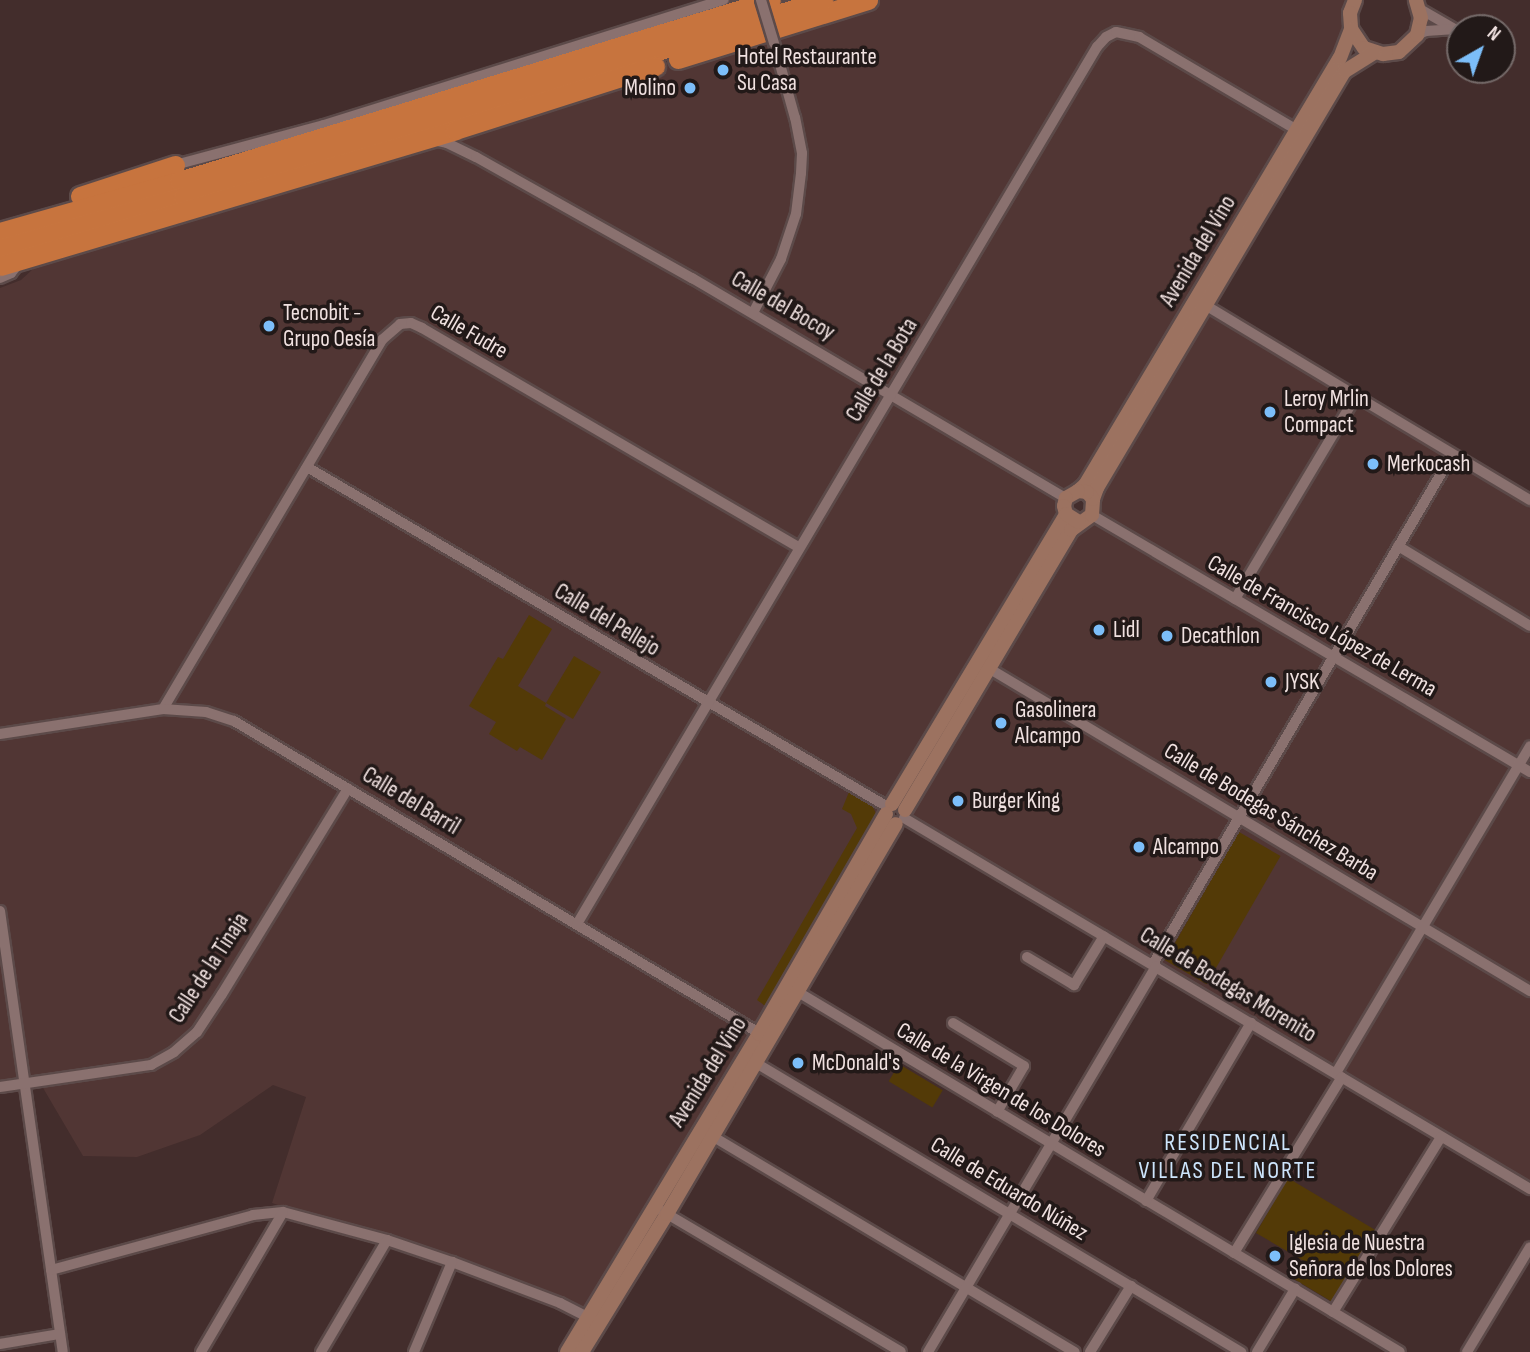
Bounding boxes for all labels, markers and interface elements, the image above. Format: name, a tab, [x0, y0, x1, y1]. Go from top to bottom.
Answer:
north arrow	[1446, 14, 1516, 84]
text: N	[1482, 22, 1505, 46]
place label: Hotel Restaurante Su Casa	[737, 43, 877, 97]
marker: Hotel Restaurante Su Casa	[715, 62, 731, 78]
place label: Molino	[624, 74, 676, 102]
marker: Molino	[682, 80, 698, 96]
street label: Avenida del Vino	[1154, 191, 1242, 311]
street label: Calle del Bocoy	[726, 265, 840, 347]
place label: Tecnobit - Grupo Oesía	[283, 299, 375, 353]
street label: Calle Fudre	[426, 299, 512, 365]
street label: Calle de la Bota	[840, 313, 924, 427]
marker: Tecnobit - Grupo Oesía	[261, 318, 277, 334]
place label: Leroy Mrlin Compact	[1284, 385, 1369, 439]
marker: Leroy Mrlin Compact	[1262, 404, 1278, 420]
place label: Merkocash	[1387, 450, 1470, 478]
marker: Merkocash	[1365, 456, 1381, 472]
street label: Calle de Francisco López de Lerma	[1203, 549, 1441, 703]
street label: Calle del Pellejo	[549, 578, 665, 662]
place label: Lidl	[1113, 616, 1140, 644]
marker: Lidl	[1091, 622, 1107, 638]
place label: Decathlon	[1181, 622, 1260, 650]
marker: Decathlon	[1159, 628, 1175, 644]
place label: JYSK	[1285, 668, 1319, 696]
marker: JYSK	[1263, 674, 1279, 690]
place label: Gasolinera Alcampo	[1015, 696, 1096, 750]
marker: Gasolinera Alcampo	[993, 715, 1009, 731]
street label: Calle de Bodegas Sánchez Barba	[1159, 737, 1383, 887]
street label: Calle del Barril	[357, 761, 465, 841]
place label: Burger King	[972, 787, 1060, 815]
marker: Burger King	[950, 793, 966, 809]
place label: Alcampo	[1153, 833, 1219, 861]
marker: Alcampo	[1131, 839, 1147, 855]
street label: Calle de la Tinaja	[163, 908, 255, 1028]
street label: Calle de Bodegas Morenito	[1135, 921, 1321, 1049]
street label: Avenida del Vino	[663, 1012, 753, 1132]
street label: Calle de la Virgen de los Dolores	[891, 1017, 1111, 1163]
place label: McDonald's	[812, 1049, 900, 1077]
marker: McDonald's	[790, 1055, 806, 1071]
district label: RESIDENCIAL VILLAS DEL NORTE	[1141, 1129, 1315, 1185]
street label: Calle de Eduardo Núñez	[925, 1131, 1093, 1247]
place label: Iglesia de Nuestra Señora de los Dolores	[1289, 1229, 1453, 1283]
marker: Iglesia de Nuestra Señora de los Dolores	[1267, 1248, 1283, 1264]

